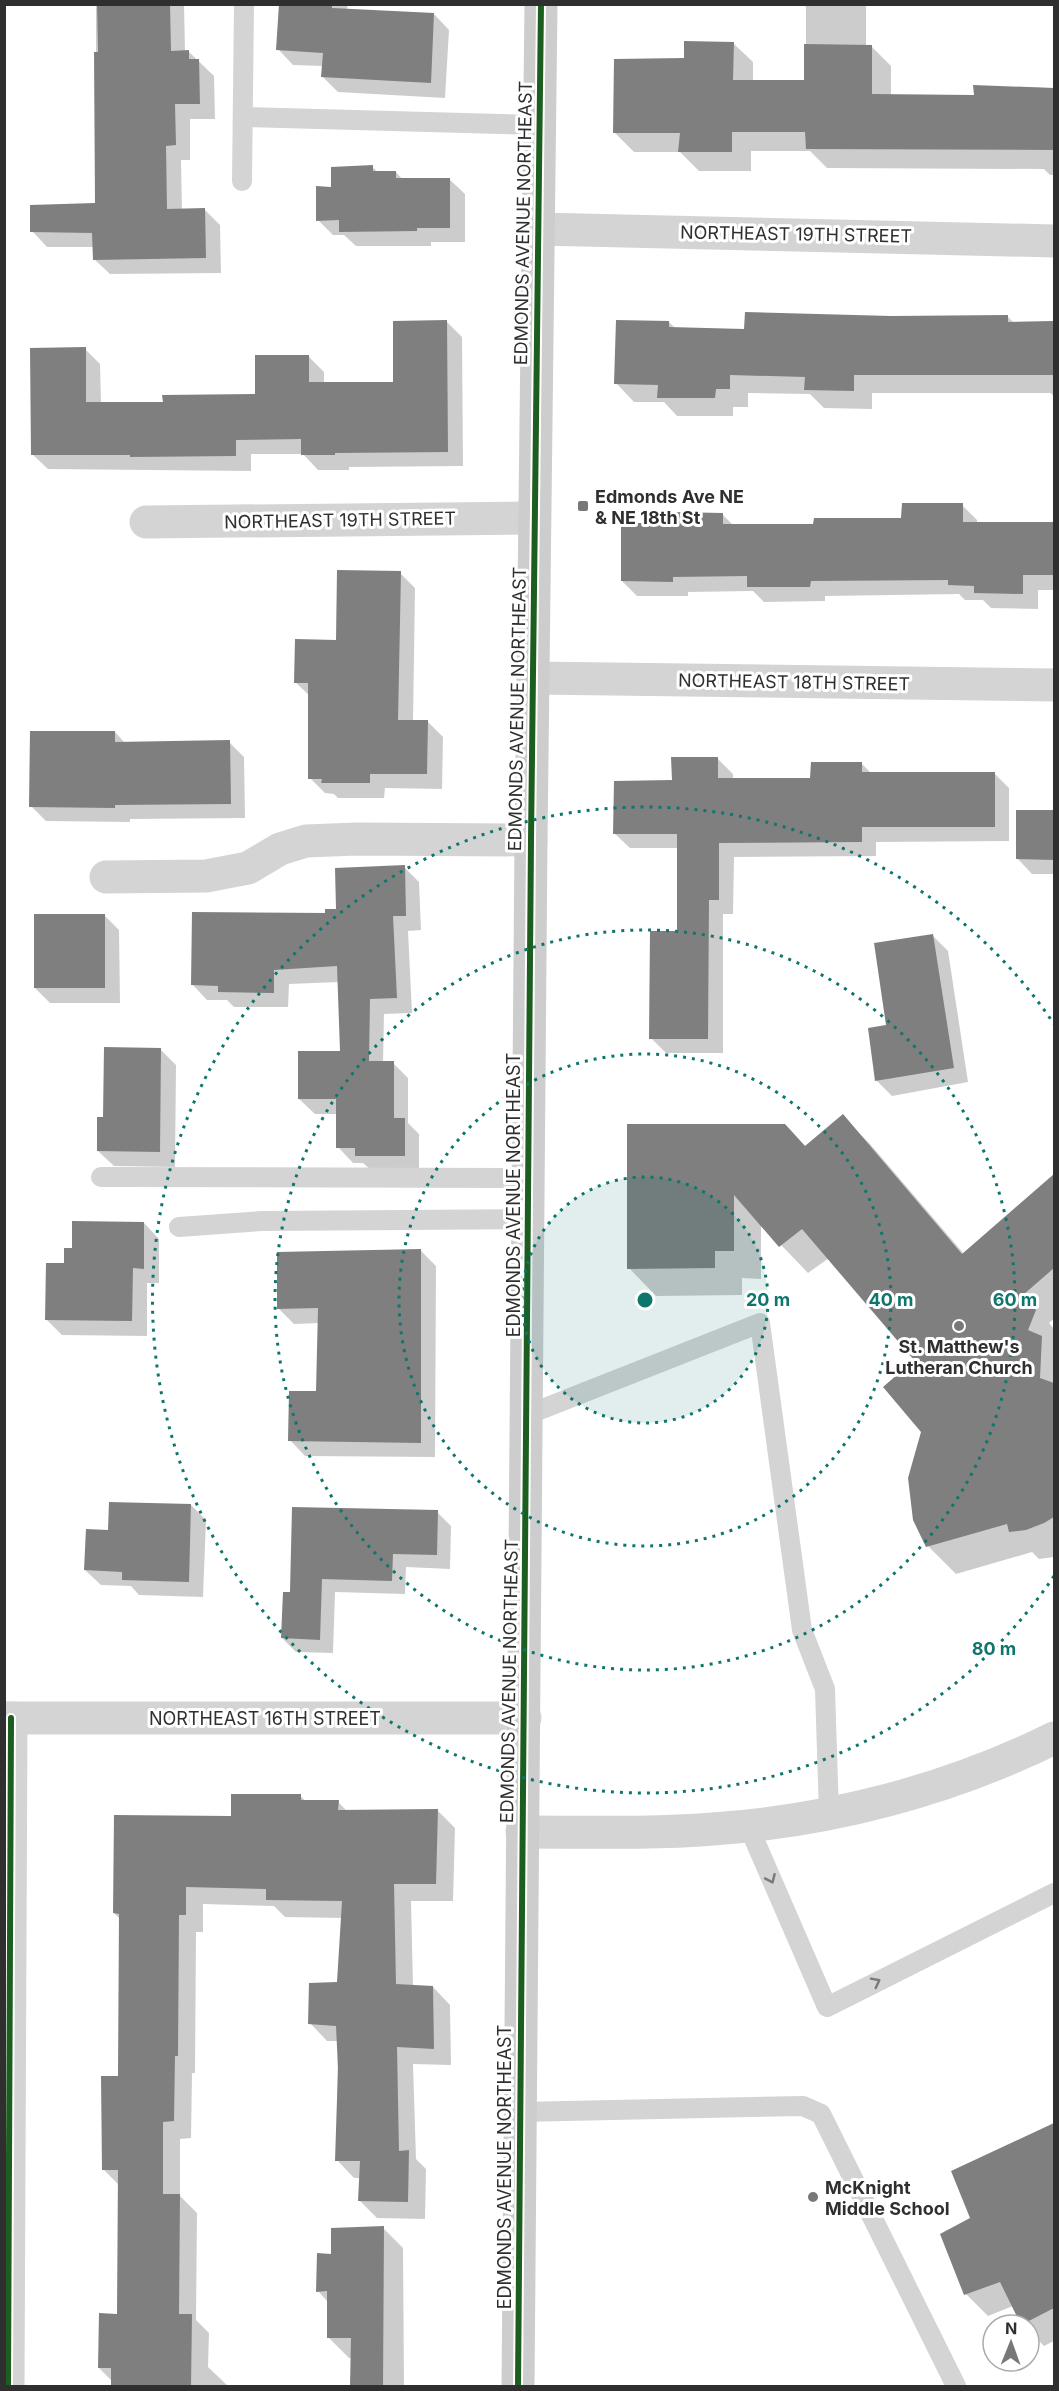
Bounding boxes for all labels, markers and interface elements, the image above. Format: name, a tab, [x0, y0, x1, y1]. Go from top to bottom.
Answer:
street label: EDMONDS AVENUE NORTHEAST	[510, 81, 536, 365]
street label: NORTHEAST 19TH STREET	[680, 221, 912, 247]
place label: Edmonds Ave NE & NE 18th St	[595, 486, 744, 528]
marker: Edmonds Ave NE & NE 18th St	[576, 499, 590, 513]
street label: NORTHEAST 19TH STREET	[224, 507, 456, 533]
street label: EDMONDS AVENUE NORTHEAST	[504, 567, 530, 851]
street label: NORTHEAST 18TH STREET	[678, 669, 910, 695]
street label: EDMONDS AVENUE NORTHEAST	[503, 1053, 524, 1337]
text: 20 m	[746, 1289, 790, 1310]
text: 40 m	[869, 1289, 914, 1310]
text: 60 m	[993, 1289, 1037, 1310]
centre of rings	[635, 1290, 655, 1310]
marker: St. Matthew's Lutheran Church	[952, 1319, 966, 1333]
place label: St. Matthew's Lutheran Church	[885, 1336, 1033, 1378]
street label: EDMONDS AVENUE NORTHEAST	[496, 1539, 522, 1823]
text: 80 m	[972, 1638, 1016, 1659]
street label: NORTHEAST 16TH STREET	[149, 1708, 381, 1729]
one-way arrow	[764, 1872, 776, 1883]
one-way arrow	[870, 1978, 881, 1989]
street label: EDMONDS AVENUE NORTHEAST	[494, 2025, 515, 2309]
place label: McKnight Middle School	[825, 2177, 950, 2219]
marker: McKnight Middle School	[806, 2190, 820, 2204]
north arrow	[981, 2313, 1041, 2373]
text: N	[1005, 2318, 1018, 2338]

